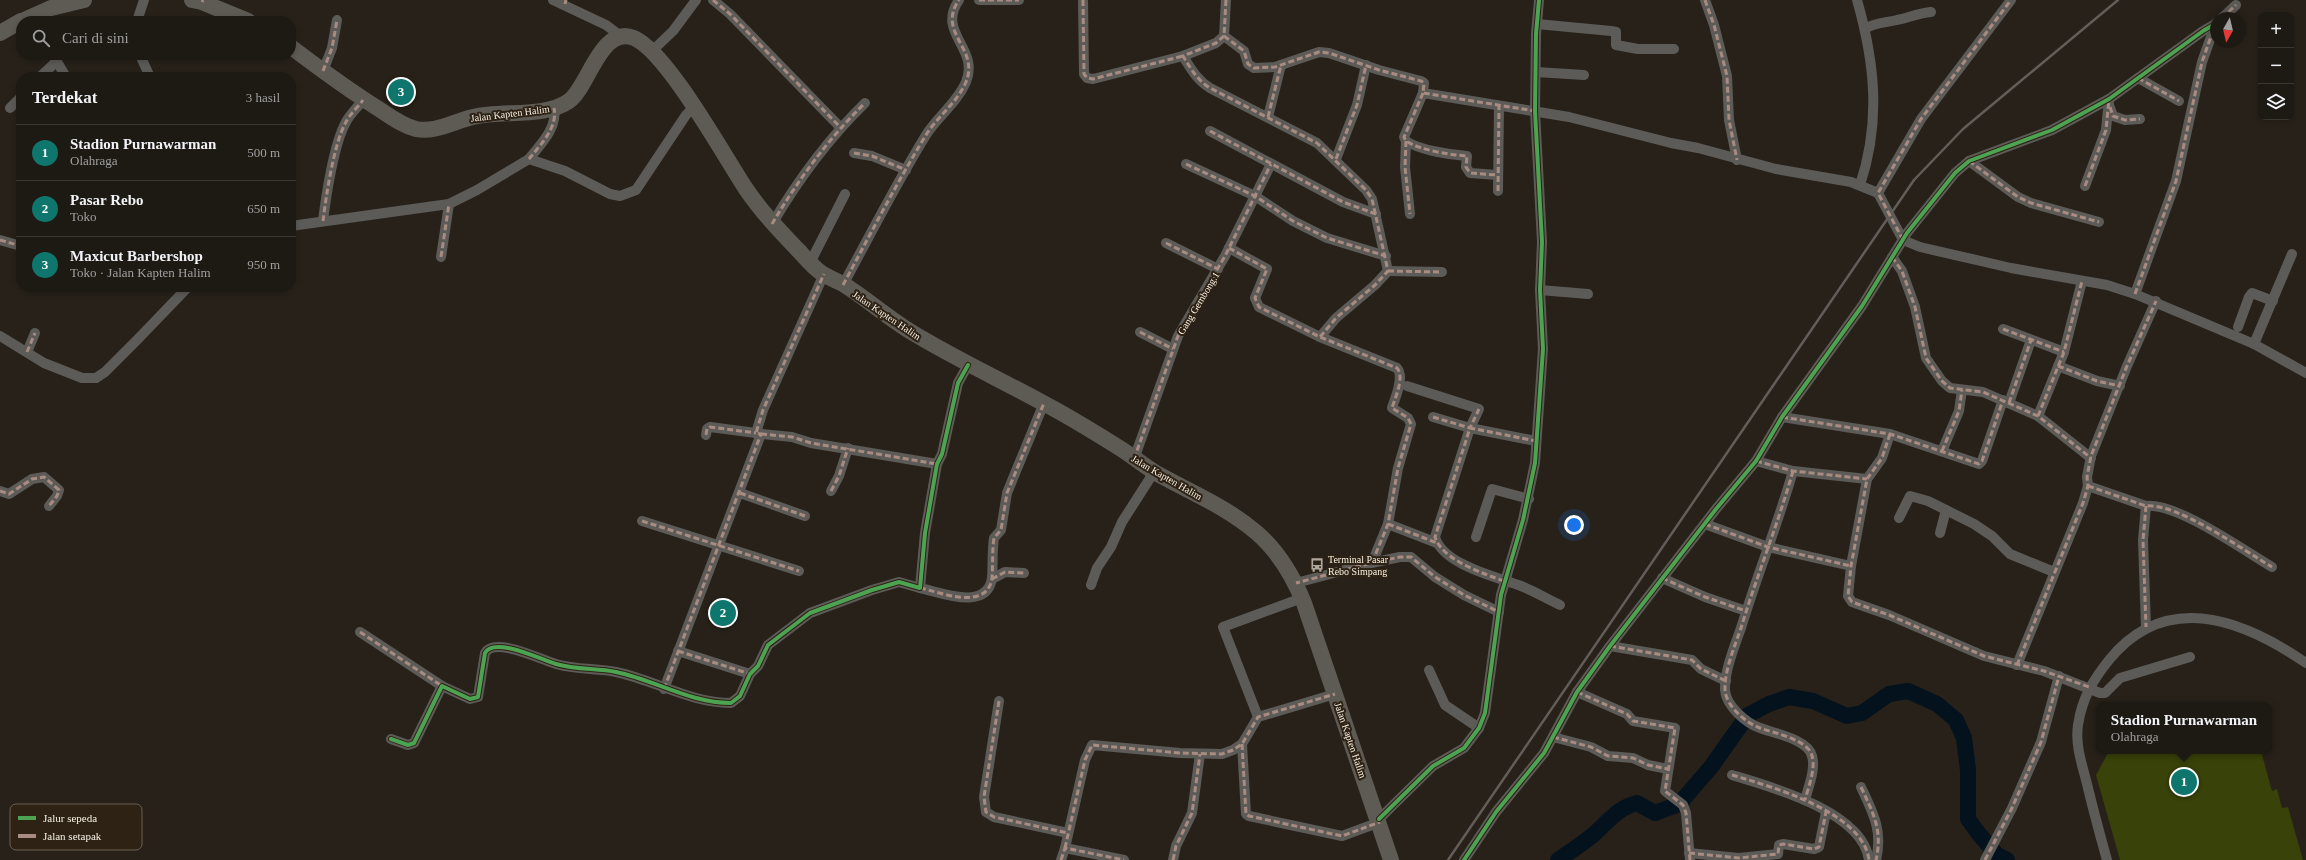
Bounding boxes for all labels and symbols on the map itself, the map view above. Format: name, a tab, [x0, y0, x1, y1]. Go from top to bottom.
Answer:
north arrow	[2210, 12, 2246, 48]
pin: 3	[388, 77, 414, 107]
street label: Jalan Kapten Halim	[470, 103, 550, 124]
street label: Gang Gembong.1	[1175, 270, 1221, 337]
street label: Jalan Kapten Halim	[851, 289, 923, 342]
street label: Jalan Kapten Halim	[1130, 453, 1204, 502]
your location	[1564, 515, 1584, 535]
place label: Terminal Pasar Rebo Simpang	[1328, 554, 1389, 577]
bus stop icon: Terminal Pasar Rebo Simpang	[1309, 557, 1325, 573]
pin: 2	[710, 598, 736, 628]
street label: Jalan Kapten Halim	[1332, 701, 1369, 780]
pin: 1	[2171, 767, 2197, 797]
legend	[10, 804, 142, 850]
text: Jalur sepeda	[43, 812, 97, 824]
text: Jalan setapak	[43, 830, 102, 842]

